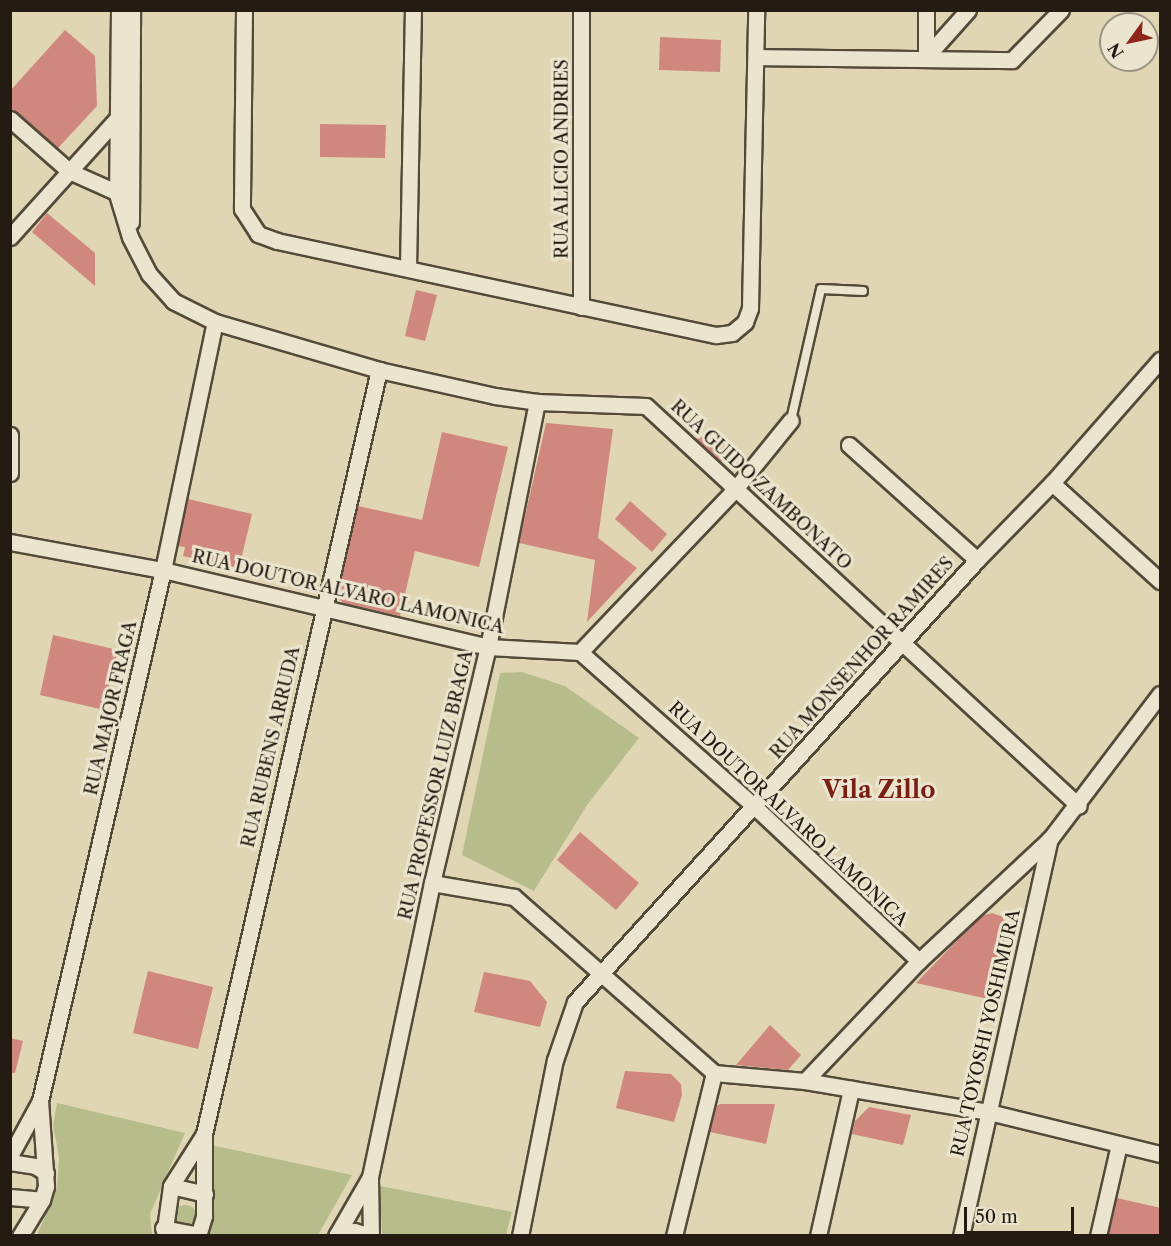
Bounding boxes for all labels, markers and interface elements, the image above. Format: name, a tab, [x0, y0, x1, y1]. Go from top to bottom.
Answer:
north arrow	[1099, 12, 1159, 72]
text: N	[1103, 39, 1128, 62]
street label: RUA ALICIO ANDRIES	[551, 58, 573, 260]
street label: RUA GUIDO ZAMBONATO	[666, 395, 856, 575]
street label: RUA DOUTOR ALVARO LAMONICA	[189, 545, 507, 639]
street label: RUA MONSENHOR RAMIRES	[765, 552, 959, 764]
street label: RUA MAJOR FRAGA	[80, 618, 142, 798]
street label: RUA RUBENS ARRUDA	[237, 644, 305, 850]
street label: RUA PROFESSOR LUIZ BRAGA	[394, 647, 478, 923]
street label: RUA DOUTOR ALVARO LAMONICA	[663, 696, 913, 932]
district label: Vila Zillo	[822, 776, 936, 804]
street label: RUA TOYOSHI YOSHIMURA	[947, 906, 1025, 1160]
scale bar	[967, 1195, 1076, 1233]
text: 50 m	[975, 1206, 1018, 1228]

